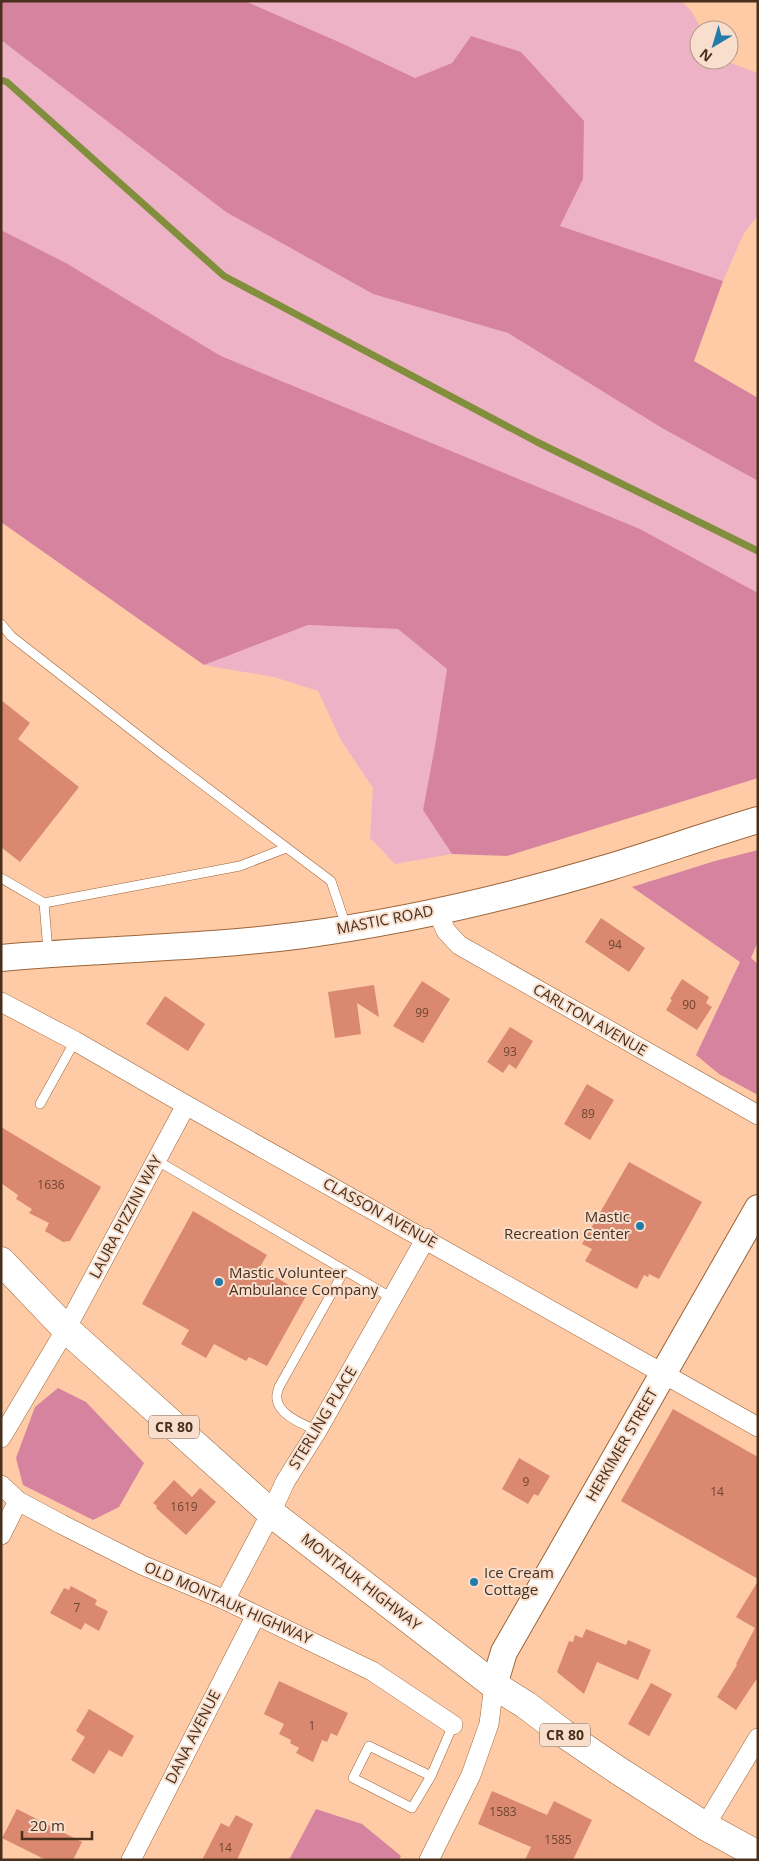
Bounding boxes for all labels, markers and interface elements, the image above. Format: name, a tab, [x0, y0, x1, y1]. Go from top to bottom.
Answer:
north arrow	[689, 20, 739, 70]
text: N	[695, 45, 716, 67]
street label: MASTIC ROAD	[335, 900, 435, 938]
house number: 94	[608, 936, 622, 953]
street label: CARLTON AVENUE	[530, 978, 651, 1060]
house number: 90	[682, 996, 696, 1013]
house number: 99	[415, 1004, 429, 1021]
house number: 93	[503, 1043, 517, 1060]
house number: 89	[581, 1105, 595, 1122]
street label: LAURA PIZZINI WAY	[84, 1151, 166, 1282]
street label: CLASSON AVENUE	[320, 1172, 441, 1252]
house number: 1636	[37, 1176, 65, 1193]
place label: Mastic Recreation Center	[504, 1206, 630, 1243]
marker: Mastic Recreation Center	[634, 1220, 646, 1232]
place label: Mastic Volunteer Ambulance Company	[229, 1262, 379, 1299]
marker: Mastic Volunteer Ambulance Company	[213, 1276, 225, 1288]
street label: STERLING PLACE	[284, 1362, 361, 1472]
street label: HERKIMER STREET	[581, 1384, 662, 1505]
road number: CR 80	[149, 1415, 199, 1438]
house number: 9	[523, 1473, 530, 1490]
house number: 14	[710, 1483, 724, 1500]
house number: 1619	[170, 1498, 198, 1515]
street label: MONTAUK HIGHWAY	[297, 1528, 426, 1635]
street label: OLD MONTAUK HIGHWAY	[141, 1556, 316, 1648]
place label: Ice Cream Cottage	[484, 1562, 554, 1599]
marker: Ice Cream Cottage	[468, 1576, 480, 1588]
house number: 7	[74, 1599, 81, 1616]
street label: DANA AVENUE	[160, 1686, 224, 1787]
house number: 1	[309, 1717, 315, 1734]
road number: CR 80	[540, 1724, 590, 1746]
house number: 1583	[489, 1803, 517, 1820]
scale bar	[22, 1808, 92, 1840]
text: 20 m	[30, 1815, 65, 1835]
house number: 1585	[544, 1831, 572, 1848]
house number: 14	[218, 1839, 232, 1856]

